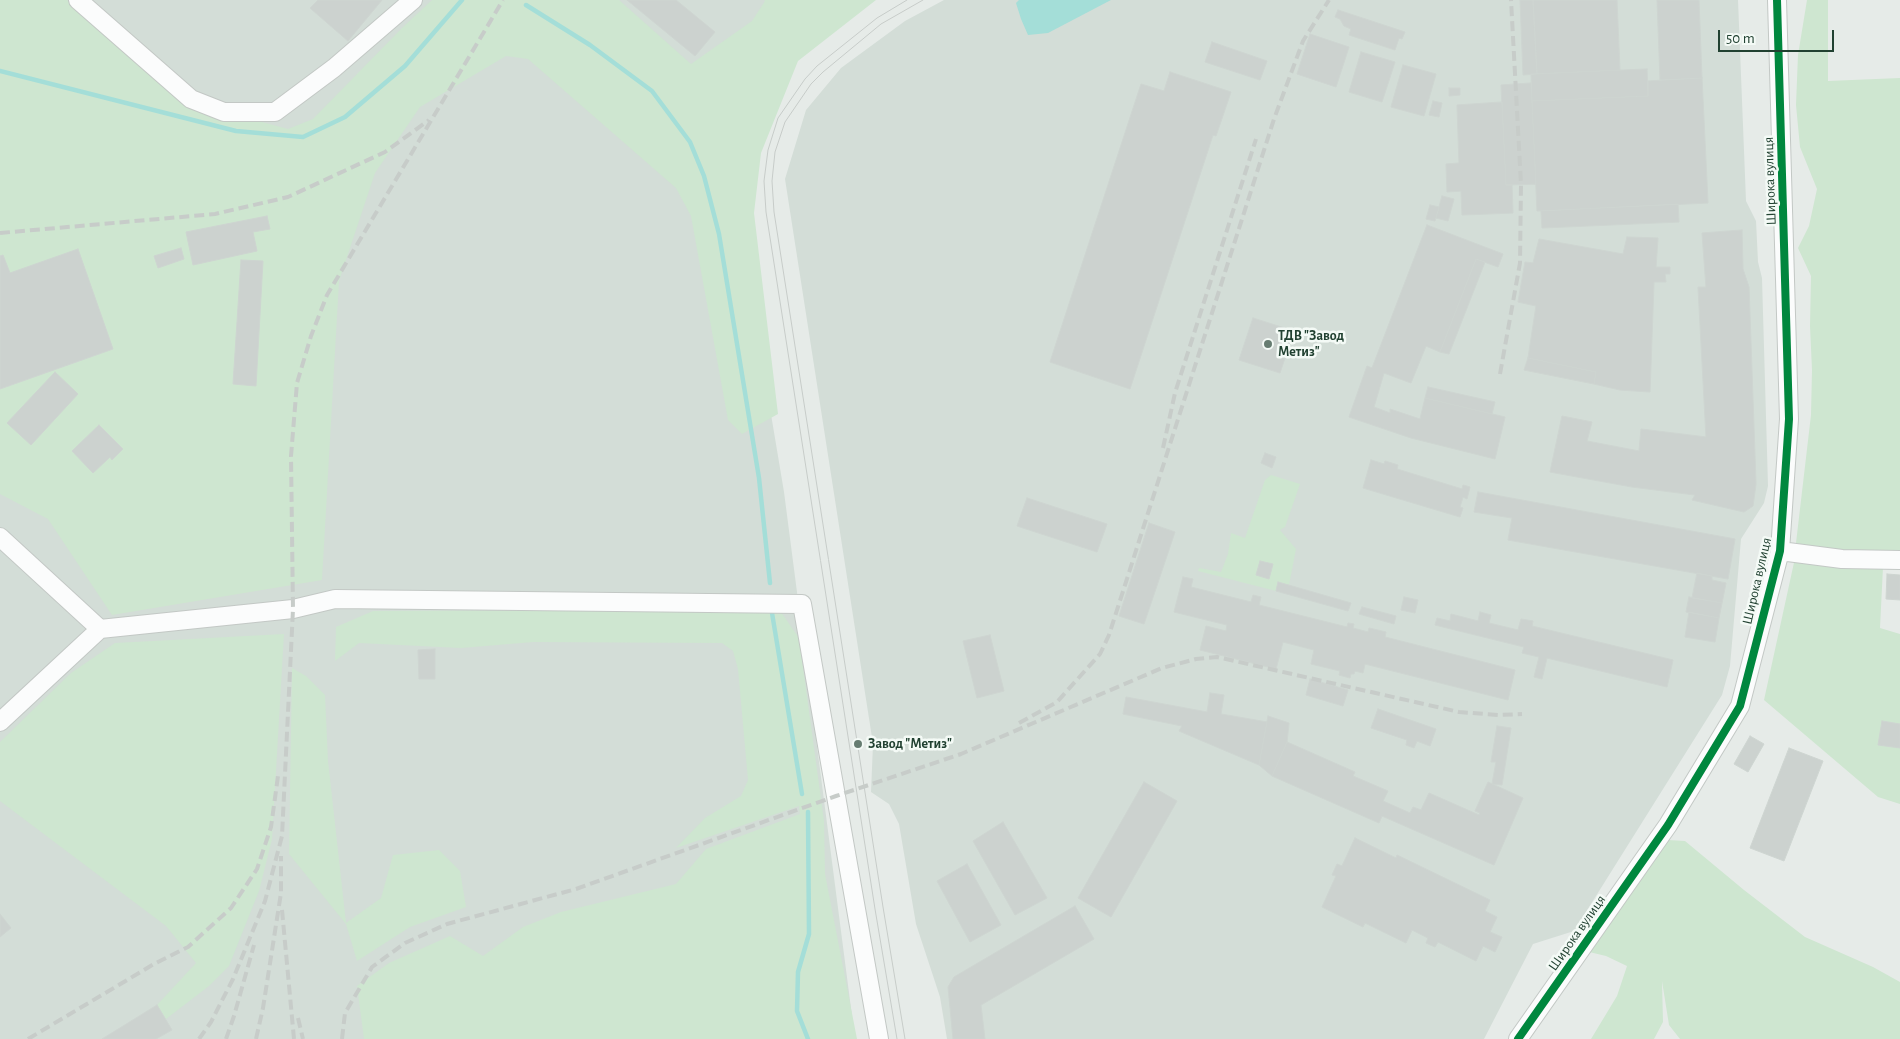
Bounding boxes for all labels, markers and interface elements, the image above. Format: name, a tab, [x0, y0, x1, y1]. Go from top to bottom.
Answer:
scale bar	[1720, 20, 1836, 52]
text: 50 m	[1726, 31, 1755, 46]
street label: Широка вулиця	[1760, 136, 1780, 226]
place label: ТДВ "Завод Метиз"	[1278, 328, 1344, 361]
marker: ТДВ "Завод Метиз"	[1262, 338, 1274, 350]
street label: Широка вулиця	[1739, 536, 1775, 626]
place label: Завод "Метиз"	[868, 736, 952, 752]
marker: Завод "Метиз"	[852, 738, 864, 750]
street label: Широка вулиця	[1545, 892, 1609, 974]

